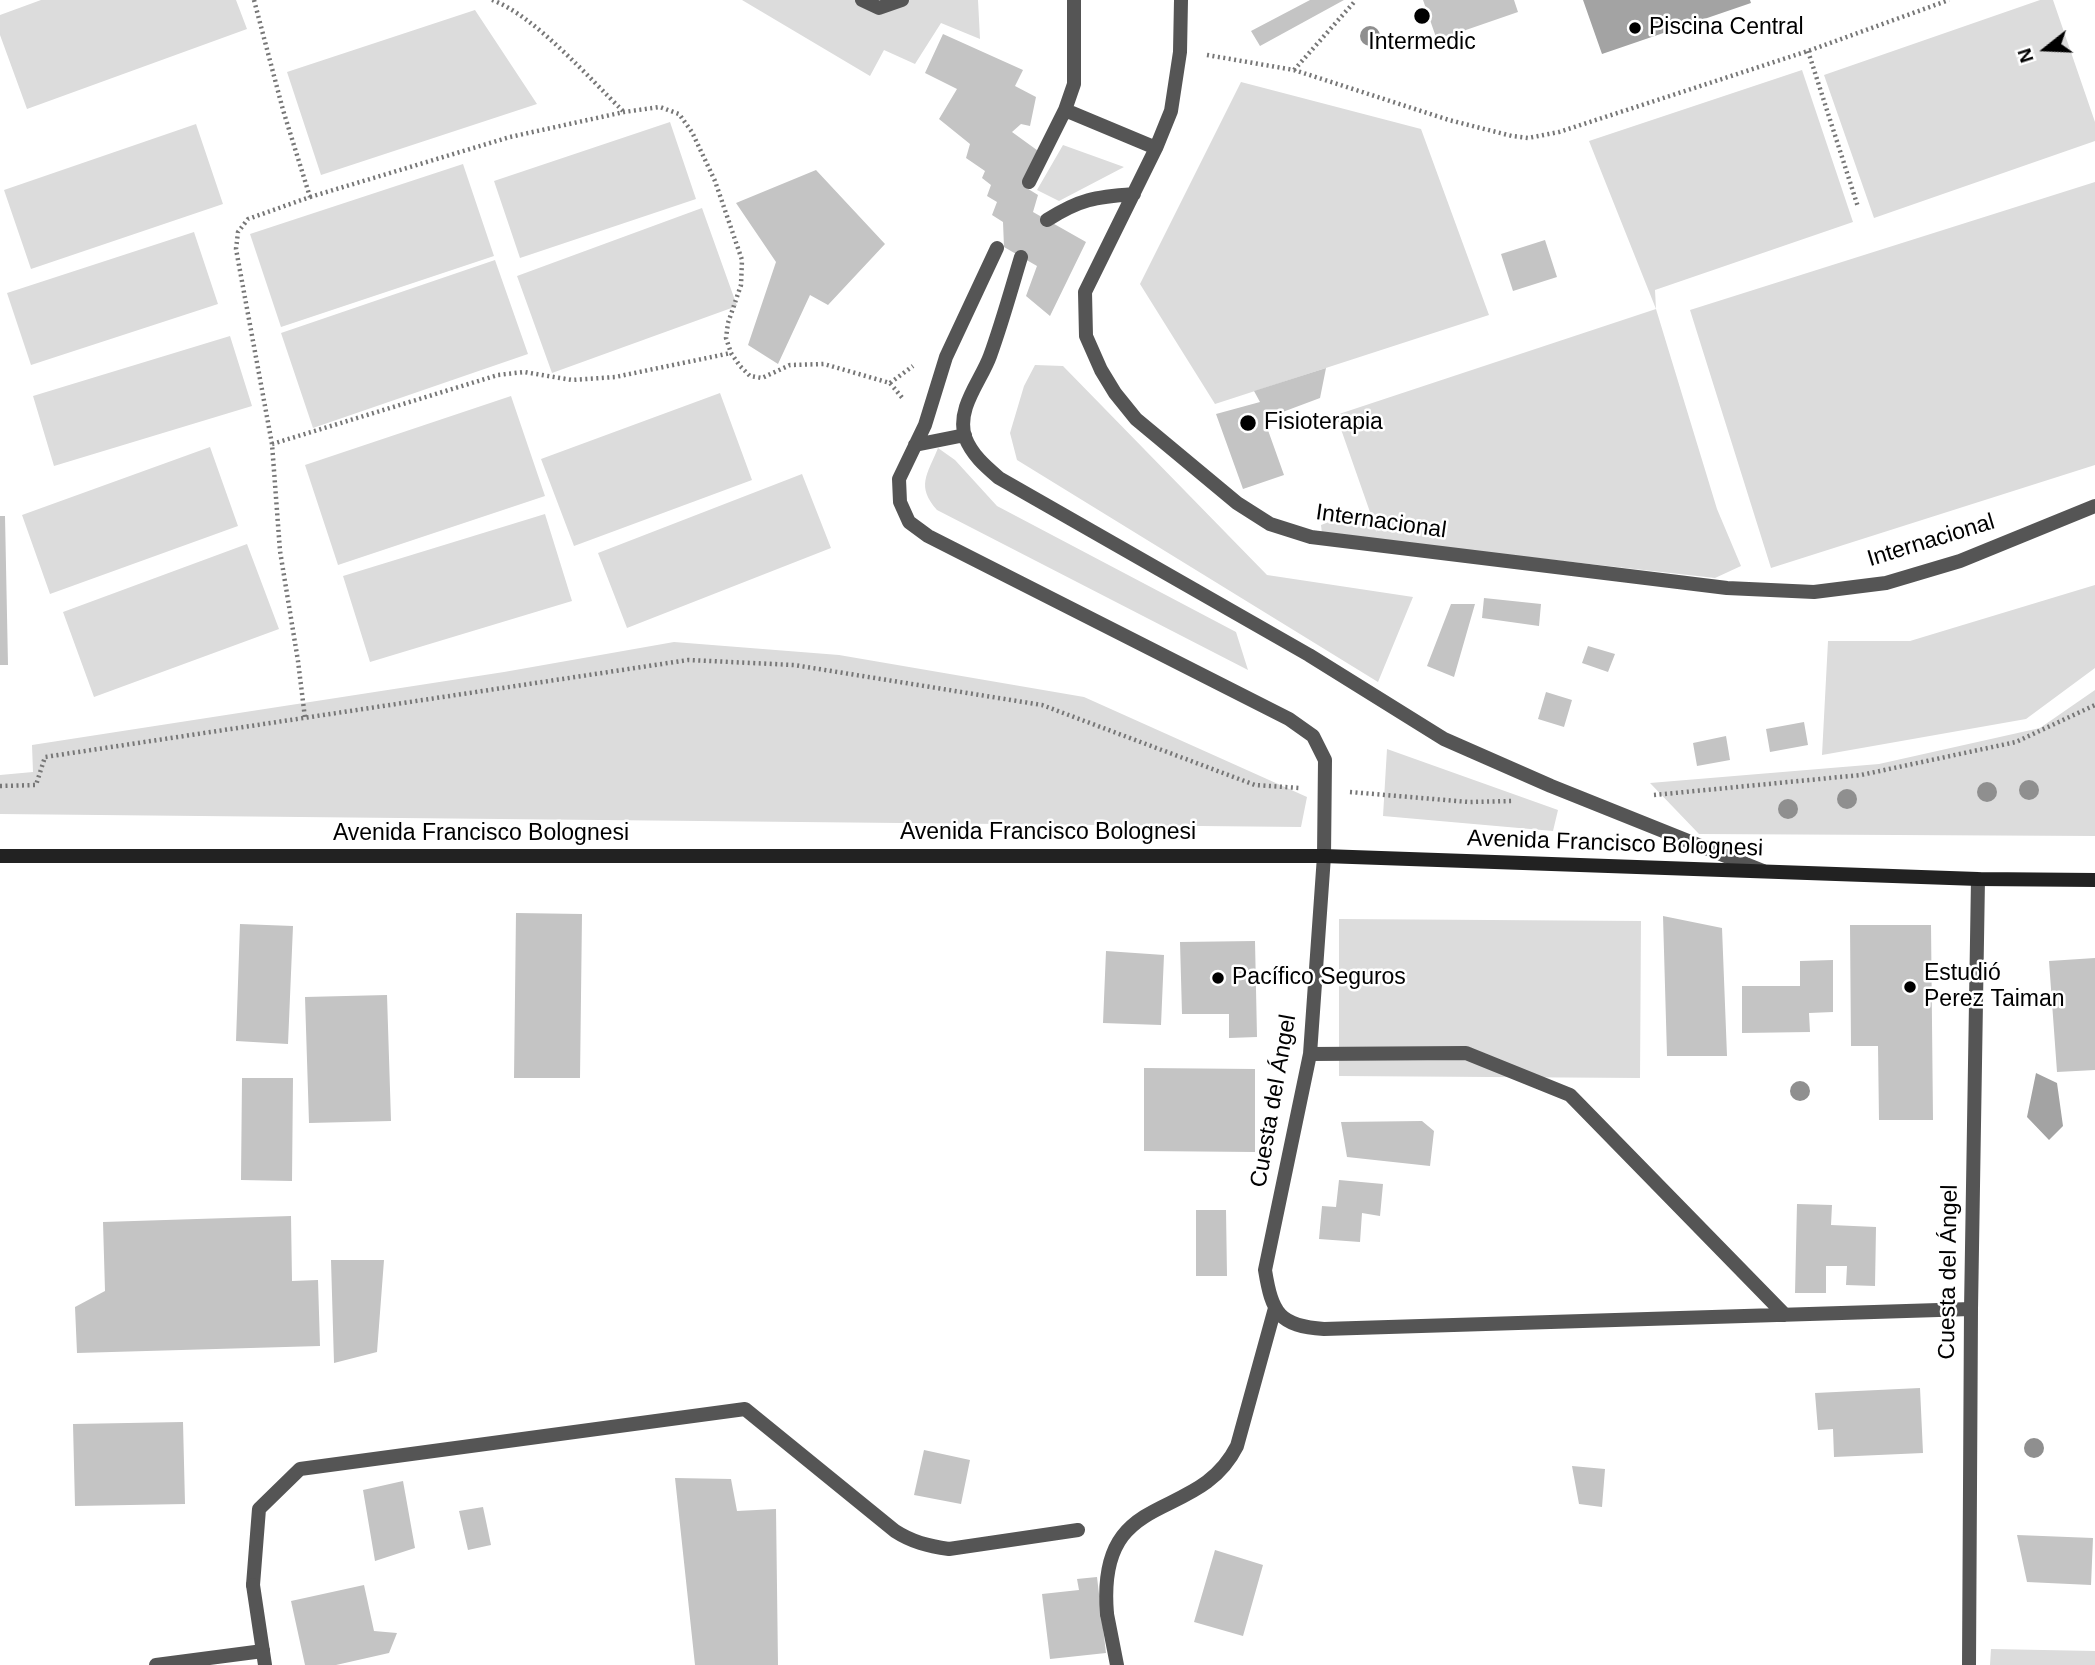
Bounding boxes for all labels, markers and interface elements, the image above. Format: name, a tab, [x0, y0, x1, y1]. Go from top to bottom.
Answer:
marker: Intermedic	[1412, 6, 1432, 26]
place label: Piscina Central	[1649, 14, 1804, 42]
north arrow	[2011, 14, 2081, 84]
marker: Piscina Central	[1627, 20, 1643, 36]
place label: Intermedic	[1368, 29, 1476, 57]
text: N	[2013, 46, 2038, 65]
place label: Fisioterapia	[1264, 409, 1383, 437]
marker: Fisioterapia	[1238, 413, 1258, 433]
street label: Internacional	[1314, 499, 1448, 545]
street label: Internacional	[1864, 509, 1998, 573]
street label: Avenida Francisco Bolognesi	[900, 819, 1196, 847]
street label: Avenida Francisco Bolognesi	[333, 820, 629, 848]
street label: Avenida Francisco Bolognesi	[1467, 825, 1763, 863]
place label: Estudió Perez Taiman	[1924, 960, 2065, 1014]
place label: Pacífico Seguros	[1232, 964, 1406, 992]
marker: Pacífico Seguros	[1210, 970, 1226, 986]
marker: Estudió Perez Taiman	[1902, 979, 1918, 995]
street label: Cuesta del Ángel	[1245, 1012, 1303, 1190]
street label: Cuesta del Ángel	[1934, 1184, 1964, 1360]

